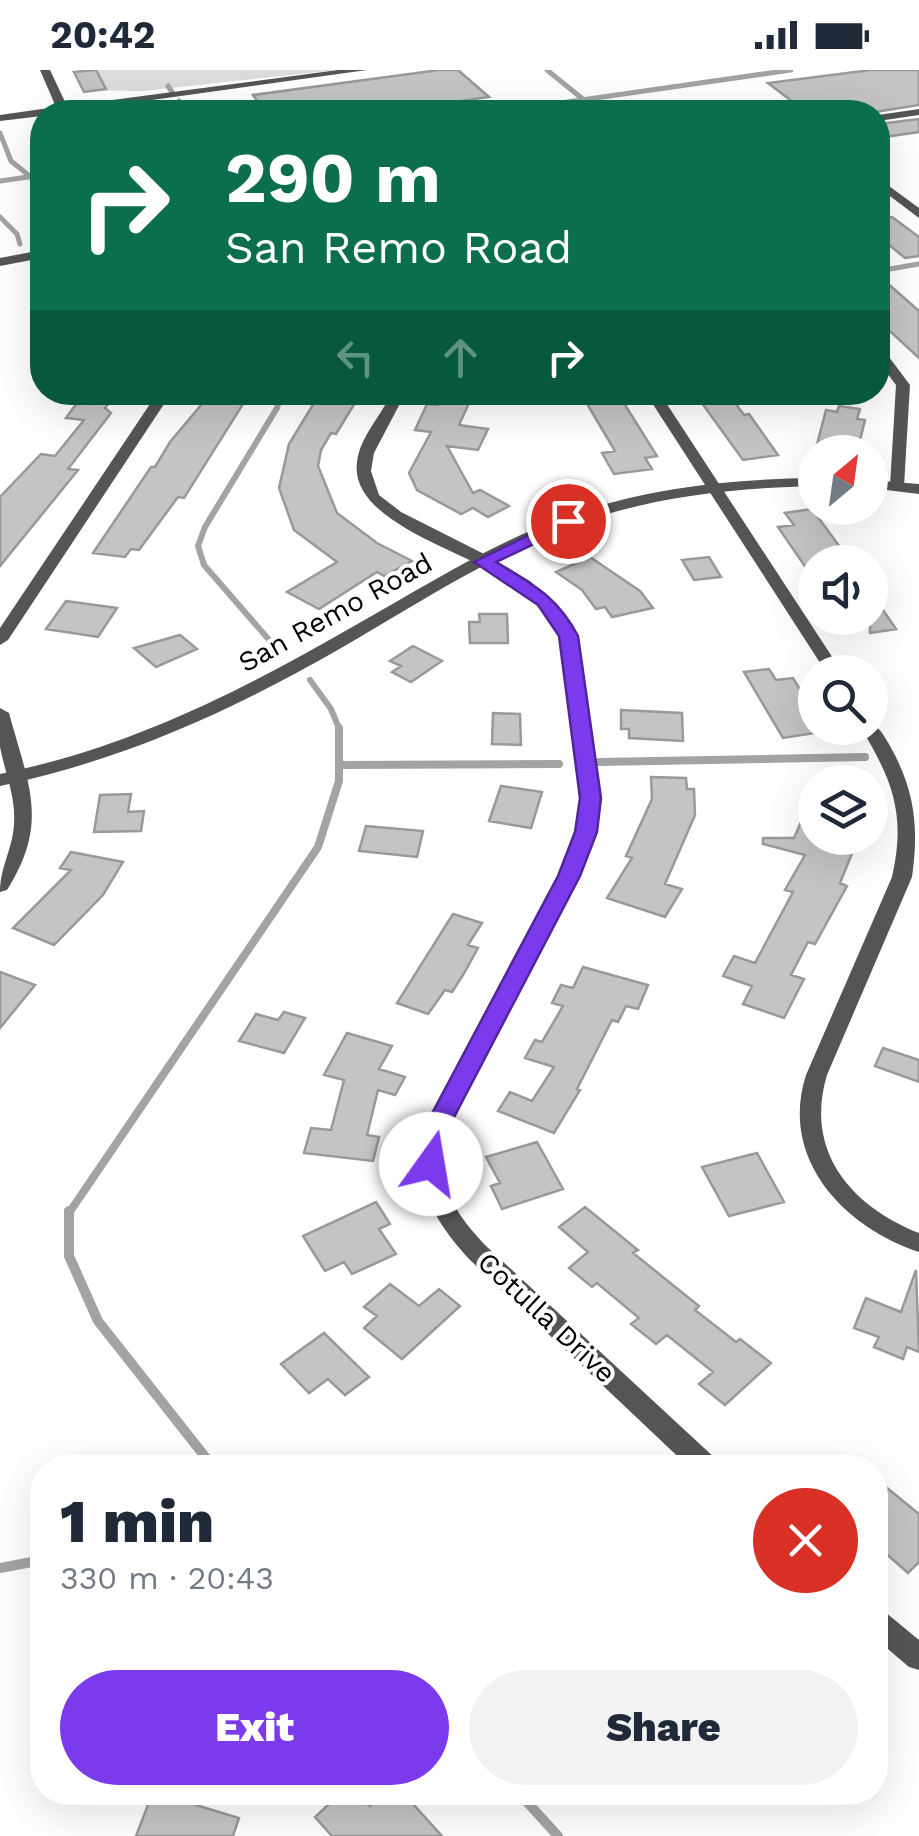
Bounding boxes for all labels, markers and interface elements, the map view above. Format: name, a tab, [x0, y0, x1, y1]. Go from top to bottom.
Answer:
text: 20:42	[50, 13, 155, 57]
text: 290 m	[225, 137, 441, 219]
icon: right	[60, 140, 190, 270]
text: San Remo Road	[225, 221, 572, 274]
icon: left	[328, 330, 383, 385]
icon: ahead	[433, 330, 488, 385]
icon: right	[538, 330, 593, 385]
north arrow	[798, 435, 888, 525]
map controls	[798, 435, 888, 855]
pin	[526, 479, 611, 564]
icon: arrive	[541, 494, 596, 549]
button: sound	[798, 545, 888, 635]
street label: San Remo Road	[233, 546, 438, 679]
button: search	[798, 655, 888, 745]
button: layers	[798, 765, 888, 855]
position arrow	[379, 1112, 483, 1216]
street label: Cotulla Drive	[471, 1245, 622, 1390]
text: 1 min	[60, 1486, 214, 1557]
button: close	[753, 1488, 858, 1593]
text: 330 m · 20:43	[60, 1559, 274, 1597]
button: Exit	[60, 1670, 449, 1785]
button: Share	[469, 1670, 858, 1785]

